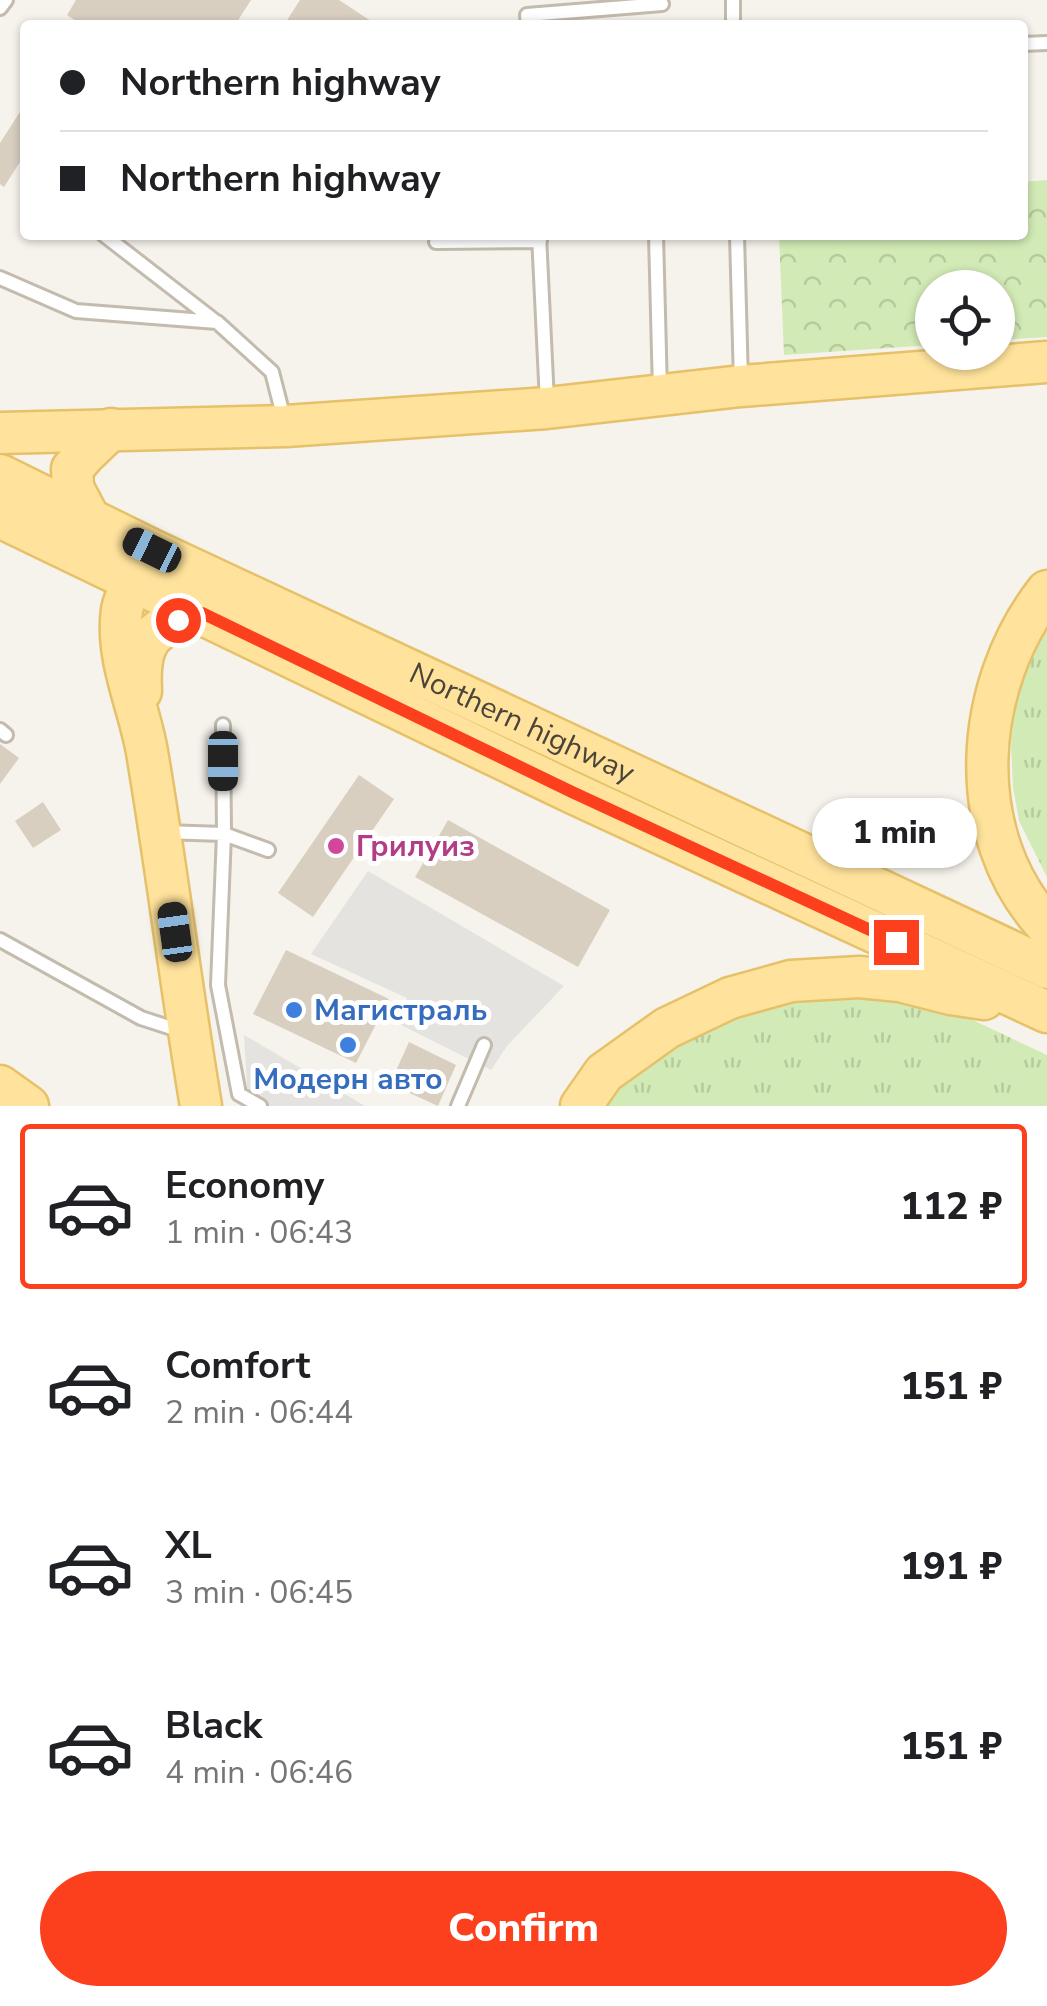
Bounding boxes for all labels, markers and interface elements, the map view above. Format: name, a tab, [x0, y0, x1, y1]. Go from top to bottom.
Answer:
text: Northern highway	[120, 57, 441, 108]
text: Northern highway	[120, 153, 441, 204]
map controls	[915, 270, 1015, 370]
button: locate	[915, 270, 1015, 370]
car	[118, 523, 186, 577]
route start	[156, 598, 201, 643]
street label: Northern highway	[403, 653, 642, 793]
car	[208, 731, 238, 791]
callout: 1 min	[814, 797, 978, 867]
text: 1 min	[852, 811, 937, 854]
place label: Грилуиз	[356, 826, 475, 867]
marker: Грилуиз	[325, 835, 347, 857]
car	[156, 900, 194, 964]
route end	[874, 920, 919, 965]
place label: Магистраль	[314, 990, 487, 1031]
marker: Магистраль	[283, 999, 305, 1021]
marker: Модерн авто	[337, 1034, 359, 1056]
place label: Модерн авто	[253, 1059, 443, 1100]
text: Economy	[165, 1160, 324, 1211]
icon: car	[45, 1162, 135, 1252]
text: 112 ₽	[900, 1181, 1002, 1232]
text: 1 min · 06:43	[165, 1211, 353, 1254]
text: Comfort	[165, 1340, 310, 1391]
icon: car	[45, 1342, 135, 1432]
text: 151 ₽	[900, 1361, 1002, 1412]
text: 2 min · 06:44	[165, 1391, 353, 1434]
text: XL	[165, 1520, 212, 1571]
icon: car	[45, 1522, 135, 1612]
text: 191 ₽	[900, 1541, 1002, 1592]
text: 3 min · 06:45	[165, 1571, 353, 1614]
text: Black	[165, 1700, 262, 1751]
icon: car	[45, 1702, 135, 1792]
text: 151 ₽	[900, 1721, 1002, 1772]
text: 4 min · 06:46	[165, 1751, 353, 1794]
button: Confirm	[40, 1871, 1007, 1986]

